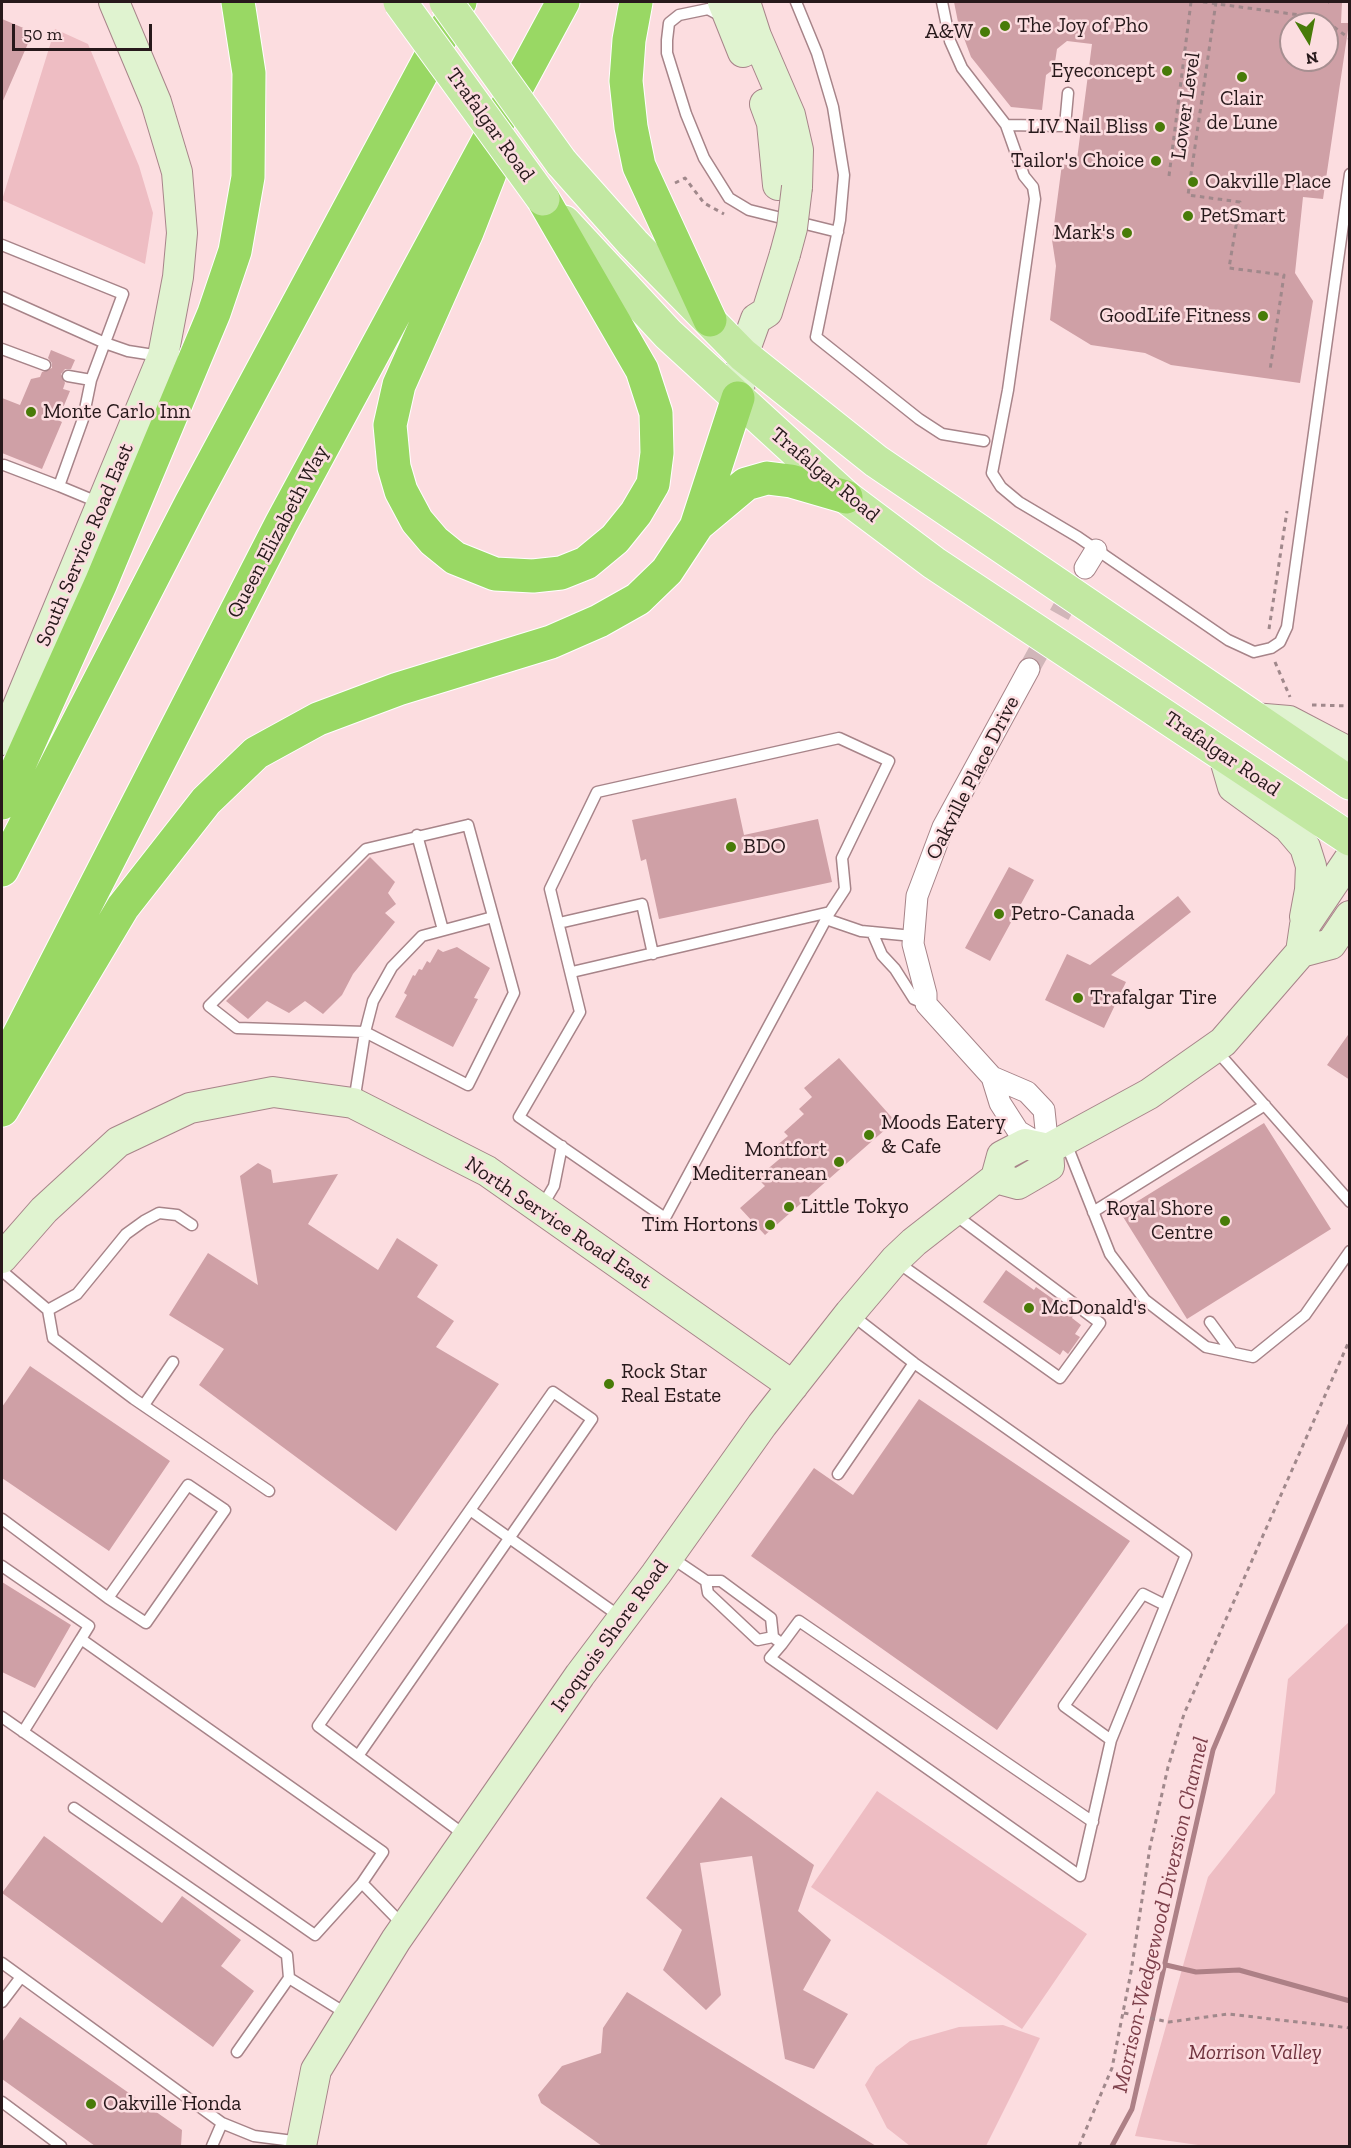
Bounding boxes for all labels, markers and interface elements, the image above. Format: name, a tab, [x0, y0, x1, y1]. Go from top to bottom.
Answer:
scale bar	[15, 12, 154, 50]
north arrow	[1279, 12, 1339, 72]
place label: The Joy of Pho	[1017, 13, 1148, 39]
place label: A&W	[925, 19, 973, 45]
marker: The Joy of Pho	[998, 19, 1012, 33]
text: 50 m	[23, 23, 62, 45]
marker: A&W	[978, 25, 992, 39]
text: N	[1304, 48, 1320, 69]
street label: Lower Level	[1166, 51, 1206, 161]
place label: Eyeconcept	[1051, 58, 1155, 84]
street label: Trafalgar Road	[440, 63, 540, 187]
marker: Eyeconcept	[1160, 64, 1174, 78]
marker: Clair de Lune	[1235, 70, 1249, 84]
place label: Clair de Lune	[1206, 86, 1278, 136]
place label: LIV Nail Bliss	[1028, 114, 1148, 140]
marker: LIV Nail Bliss	[1153, 120, 1167, 134]
place label: Tailor's Choice	[1011, 148, 1144, 174]
marker: Tailor's Choice	[1149, 154, 1163, 168]
place label: Oakville Place	[1205, 169, 1331, 195]
marker: Oakville Place	[1186, 175, 1200, 189]
place label: PetSmart	[1200, 203, 1285, 229]
marker: PetSmart	[1181, 209, 1195, 223]
place label: Mark's	[1054, 220, 1115, 246]
marker: Mark's	[1120, 226, 1134, 240]
place label: GoodLife Fitness	[1099, 303, 1251, 329]
marker: GoodLife Fitness	[1256, 309, 1270, 323]
place label: Monte Carlo Inn	[43, 399, 191, 425]
marker: Monte Carlo Inn	[24, 405, 38, 419]
street label: Trafalgar Road	[765, 422, 885, 528]
street label: South Service Road East	[31, 440, 139, 650]
street label: Queen Elizabeth Way	[222, 441, 334, 623]
street label: Oakville Place Drive	[921, 692, 1025, 864]
street label: Trafalgar Road	[1159, 706, 1285, 802]
place label: BDO	[743, 834, 786, 860]
marker: BDO	[724, 840, 738, 854]
place label: Petro-Canada	[1011, 901, 1135, 927]
marker: Petro-Canada	[992, 907, 1006, 921]
place label: Trafalgar Tire	[1090, 985, 1217, 1011]
marker: Trafalgar Tire	[1071, 991, 1085, 1005]
place label: Moods Eatery & Cafe	[881, 1110, 1006, 1160]
marker: Moods Eatery & Cafe	[862, 1128, 876, 1142]
place label: Montfort Mediterranean	[692, 1137, 827, 1187]
street label: North Service Road East	[460, 1151, 656, 1295]
marker: Montfort Mediterranean	[832, 1155, 846, 1169]
place label: Little Tokyo	[801, 1194, 909, 1220]
place label: Royal Shore Centre	[1106, 1196, 1213, 1246]
marker: Little Tokyo	[782, 1200, 796, 1214]
place label: Tim Hortons	[641, 1212, 758, 1238]
marker: Royal Shore Centre	[1218, 1214, 1232, 1228]
marker: Tim Hortons	[763, 1218, 777, 1232]
place label: McDonald's	[1041, 1295, 1146, 1321]
marker: McDonald's	[1022, 1301, 1036, 1315]
place label: Rock Star Real Estate	[621, 1359, 721, 1409]
marker: Rock Star Real Estate	[602, 1377, 616, 1391]
street label: Iroquois Shore Road	[546, 1555, 674, 1717]
water label: Morrison-Wedgewood Diversion Channel	[1107, 1735, 1215, 2095]
park label: Morrison Valley	[1188, 2040, 1322, 2066]
place label: Oakville Honda	[103, 2091, 241, 2117]
marker: Oakville Honda	[84, 2097, 98, 2111]

